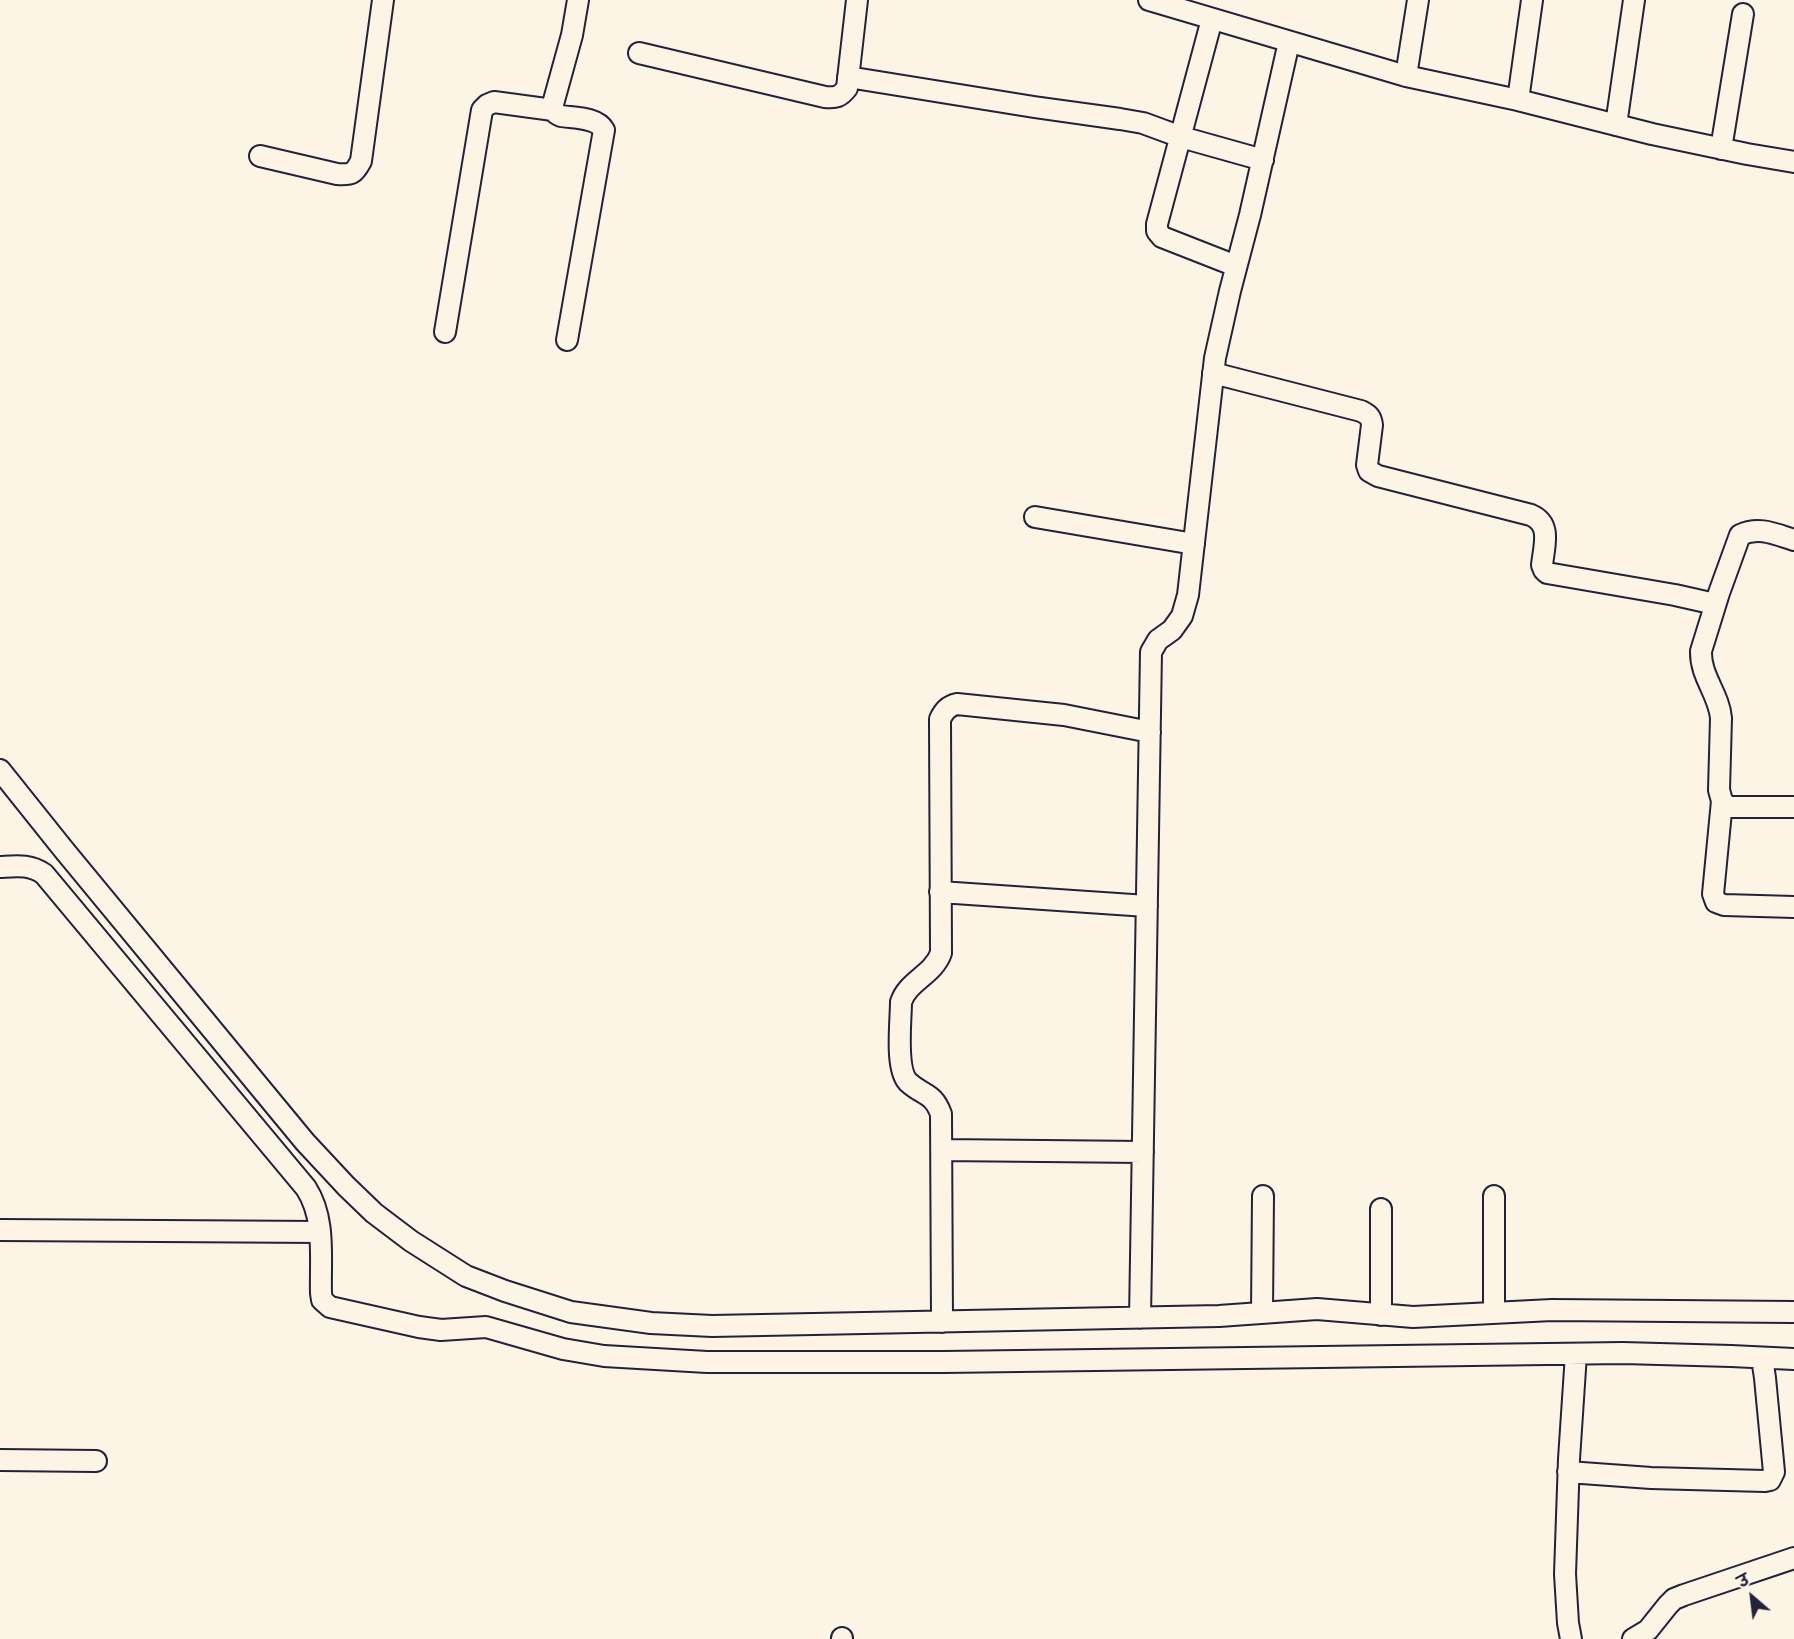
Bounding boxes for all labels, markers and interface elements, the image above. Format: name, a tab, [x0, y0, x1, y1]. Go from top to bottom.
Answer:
north arrow	[1722, 1567, 1782, 1627]
text: उ	[1734, 1569, 1753, 1593]

